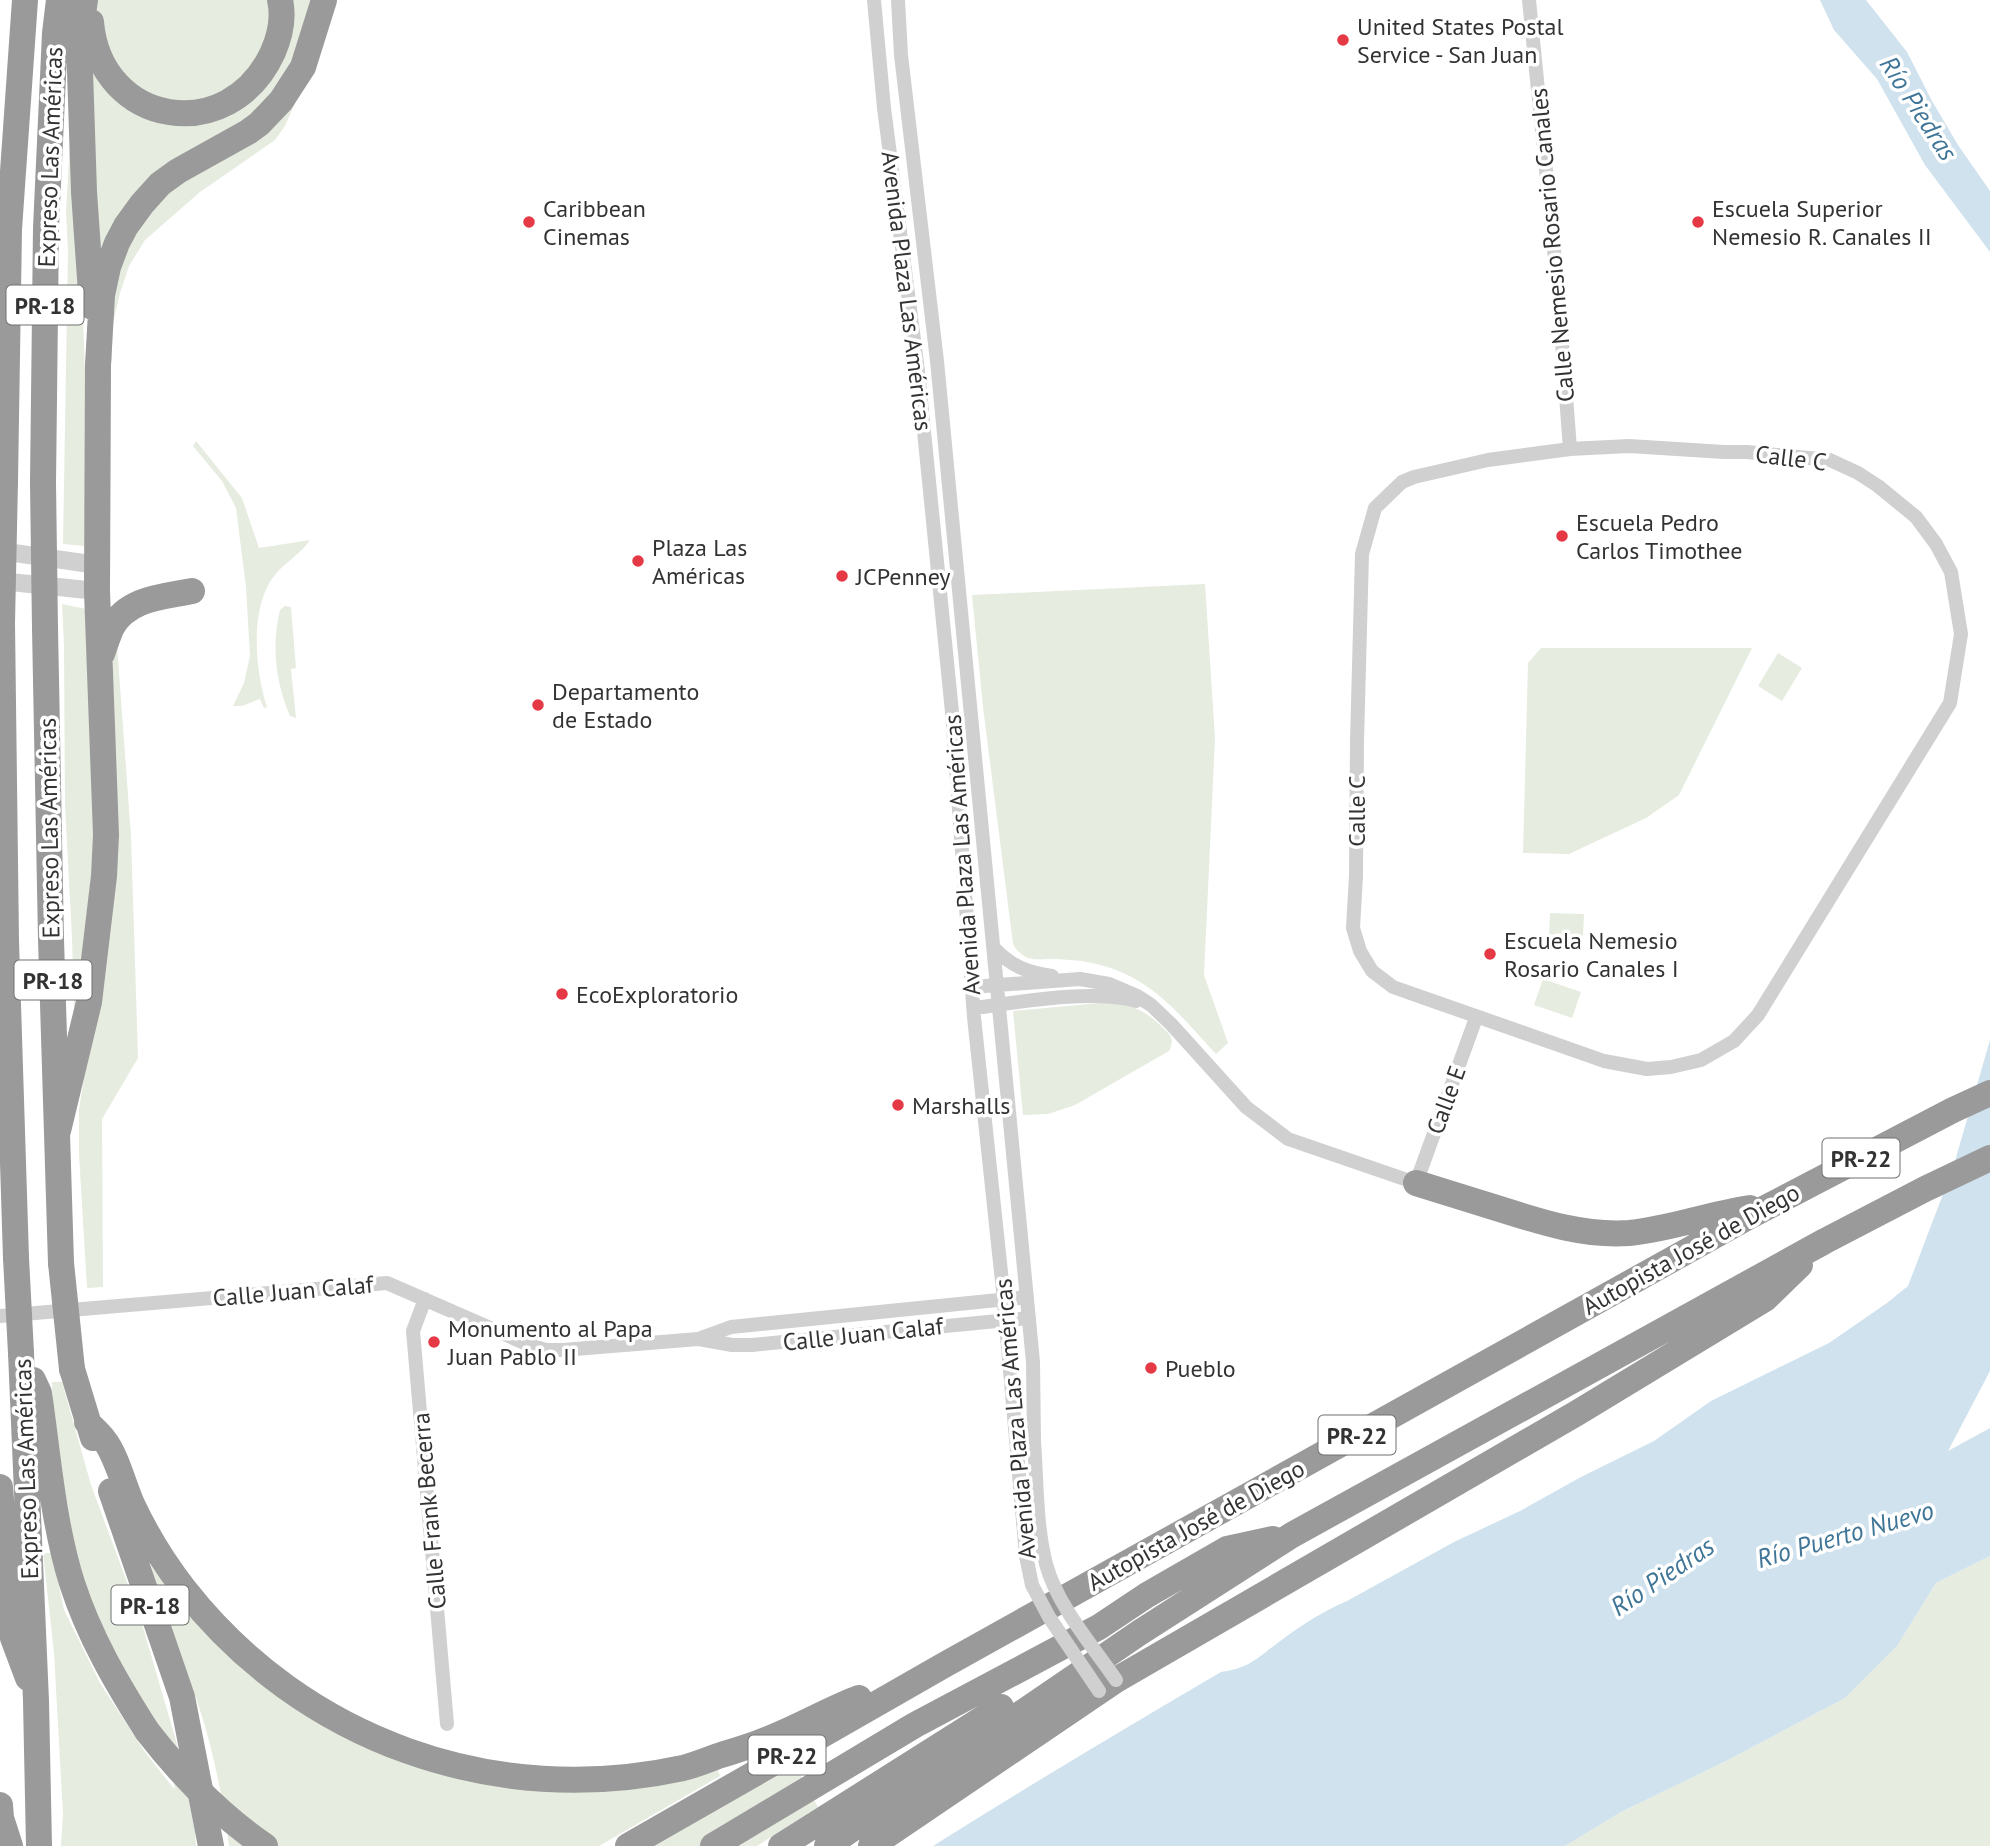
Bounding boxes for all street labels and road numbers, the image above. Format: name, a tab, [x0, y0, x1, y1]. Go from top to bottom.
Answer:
street label: Expreso Las Américas	[31, 46, 69, 268]
street label: Calle Nemesio Rosario Canales	[1523, 87, 1581, 403]
street label: Avenida Plaza Las Américas	[874, 149, 940, 433]
road number: PR-18	[7, 286, 84, 324]
street label: Calle C	[1754, 438, 1828, 478]
street label: Avenida Plaza Las Américas	[937, 713, 987, 997]
street label: Expreso Las Américas	[32, 717, 66, 939]
street label: Calle C	[1341, 775, 1372, 847]
road number: PR-18	[14, 960, 92, 1000]
street label: Calle E	[1419, 1061, 1473, 1139]
road number: PR-22	[1822, 1138, 1899, 1177]
street label: Autopista José de Diego	[1577, 1176, 1805, 1322]
street label: Calle Juan Calaf	[211, 1268, 376, 1313]
street label: Avenida Plaza Las Américas	[987, 1277, 1043, 1561]
street label: Calle Juan Calaf	[781, 1310, 946, 1358]
street label: Expreso Las Américas	[7, 1358, 45, 1580]
street label: Calle Frank Becerra	[405, 1411, 453, 1611]
road number: PR-22	[1318, 1416, 1396, 1454]
street label: Autopista José de Diego	[1082, 1452, 1310, 1598]
road number: PR-18	[111, 1586, 188, 1624]
road number: PR-22	[748, 1736, 826, 1774]

